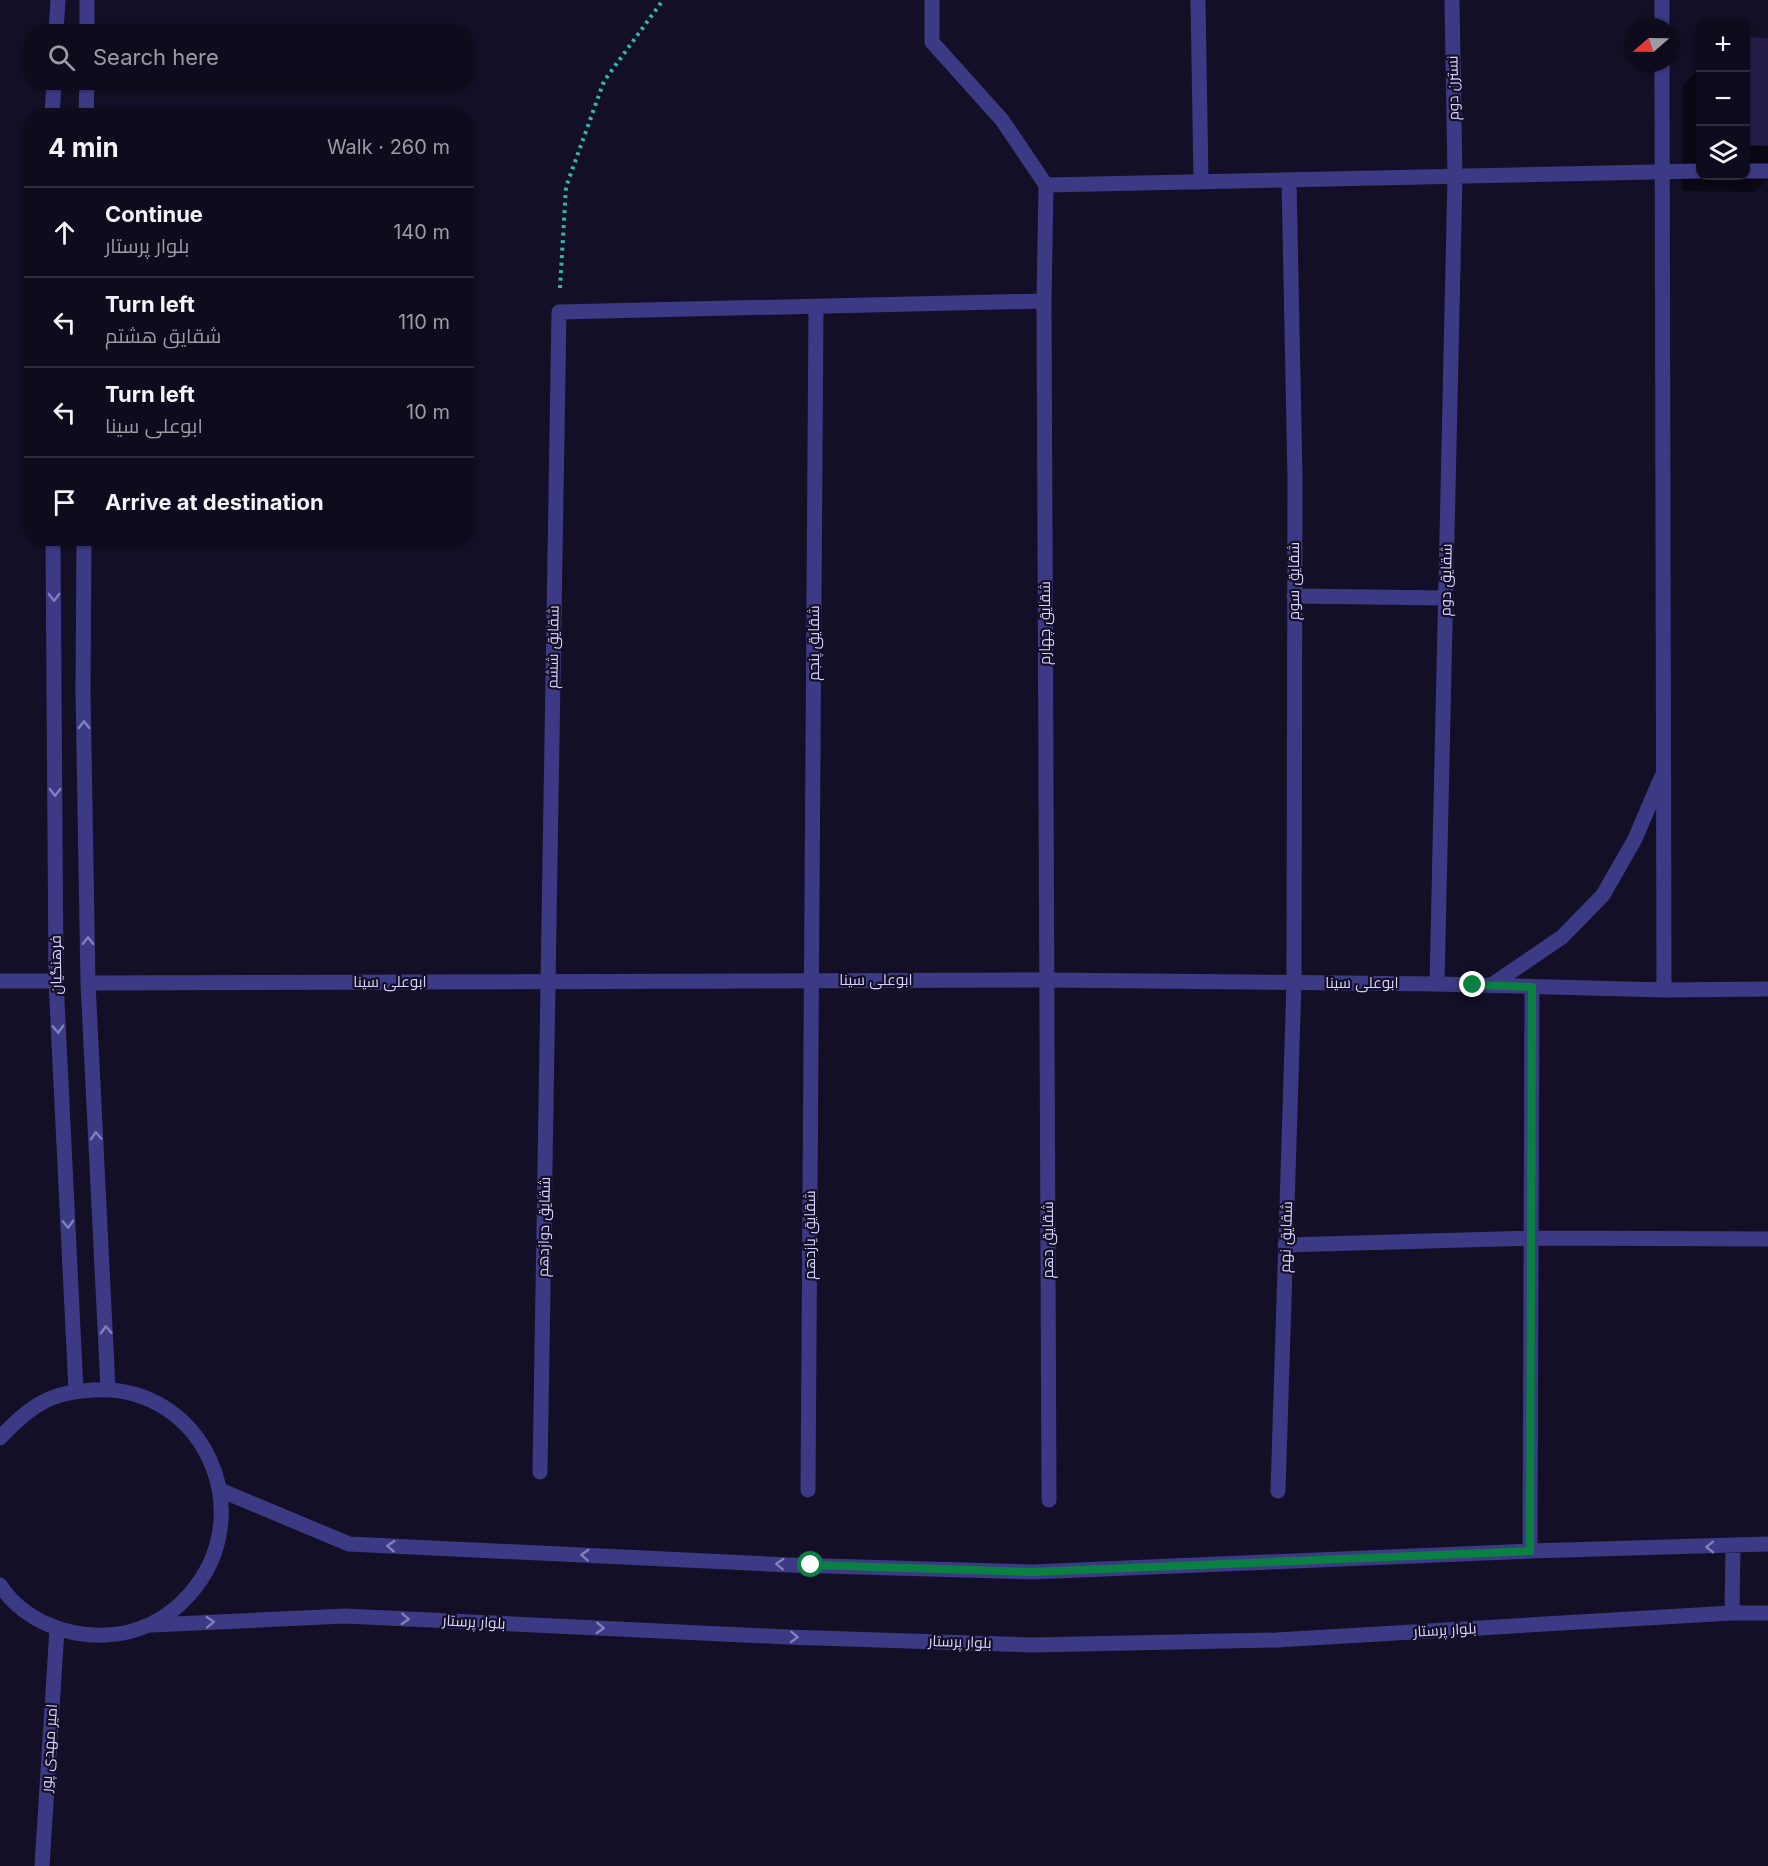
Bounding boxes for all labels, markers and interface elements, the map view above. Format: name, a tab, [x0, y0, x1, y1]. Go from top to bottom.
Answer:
north arrow	[1624, 18, 1678, 72]
map controls	[1696, 18, 1750, 180]
button: +	[1696, 18, 1750, 72]
search box	[24, 24, 474, 90]
icon: search	[45, 41, 78, 74]
text: Search here	[93, 44, 219, 70]
street label: نسترن دوم	[1442, 55, 1464, 121]
button: −	[1696, 72, 1750, 126]
button: layers	[1696, 126, 1750, 180]
text: 4 min	[48, 132, 119, 163]
text: Walk · 260 m	[327, 135, 450, 159]
text: Continue	[105, 201, 203, 227]
icon: ahead	[48, 216, 81, 249]
text: 140 m	[393, 220, 450, 244]
text: بلوار پرستار	[105, 234, 189, 258]
text: Turn left	[105, 291, 195, 317]
icon: left	[48, 306, 81, 339]
text: 110 m	[398, 310, 450, 334]
text: شقایق هشتم	[105, 324, 221, 348]
text: Turn left	[105, 381, 195, 407]
icon: left	[48, 396, 81, 429]
text: 10 m	[406, 400, 450, 424]
text: ابوعلی سینا	[105, 414, 203, 438]
icon: arrive	[48, 486, 81, 519]
text: Arrive at destination	[105, 489, 324, 515]
street label: شقایق سوم	[1284, 542, 1304, 620]
street label: شقایق دوم	[1435, 543, 1457, 617]
street label: شقایق چهارم	[1035, 581, 1055, 665]
one-way arrow	[48, 592, 60, 601]
street label: شقایق ششم	[542, 605, 564, 689]
street label: شقایق پنجم	[804, 605, 824, 681]
one-way arrow	[77, 720, 90, 729]
one-way arrow	[49, 787, 61, 796]
street label: فرهنگیان	[45, 935, 67, 995]
one-way arrow	[81, 936, 94, 945]
street label: ابوعلی سینا	[839, 970, 913, 990]
route end	[1459, 971, 1485, 997]
street label: ابوعلی سینا	[353, 972, 427, 992]
street label: ابوعلی سینا	[1325, 973, 1399, 993]
one-way arrow	[51, 1024, 64, 1033]
one-way arrow	[89, 1131, 102, 1140]
street label: شقایق دوازدهم	[533, 1177, 555, 1277]
street label: شقایق یازدهم	[800, 1190, 820, 1280]
street label: شقایق دهم	[1038, 1201, 1058, 1279]
street label: شقایق نهم	[1275, 1201, 1297, 1273]
one-way arrow	[61, 1219, 74, 1228]
one-way arrow	[99, 1326, 112, 1335]
one-way arrow	[386, 1539, 395, 1552]
one-way arrow	[1705, 1540, 1714, 1553]
one-way arrow	[581, 1549, 590, 1562]
route start	[797, 1551, 823, 1577]
one-way arrow	[776, 1558, 785, 1571]
street label: بلوار پرستار	[441, 1610, 506, 1634]
one-way arrow	[400, 1612, 409, 1625]
one-way arrow	[206, 1616, 215, 1629]
street label: بلوار پرستار	[1412, 1618, 1477, 1642]
one-way arrow	[595, 1622, 604, 1635]
one-way arrow	[790, 1631, 799, 1644]
street label: بلوار پرستار	[927, 1631, 992, 1653]
street label: امیر مهدی پور	[36, 1703, 62, 1794]

